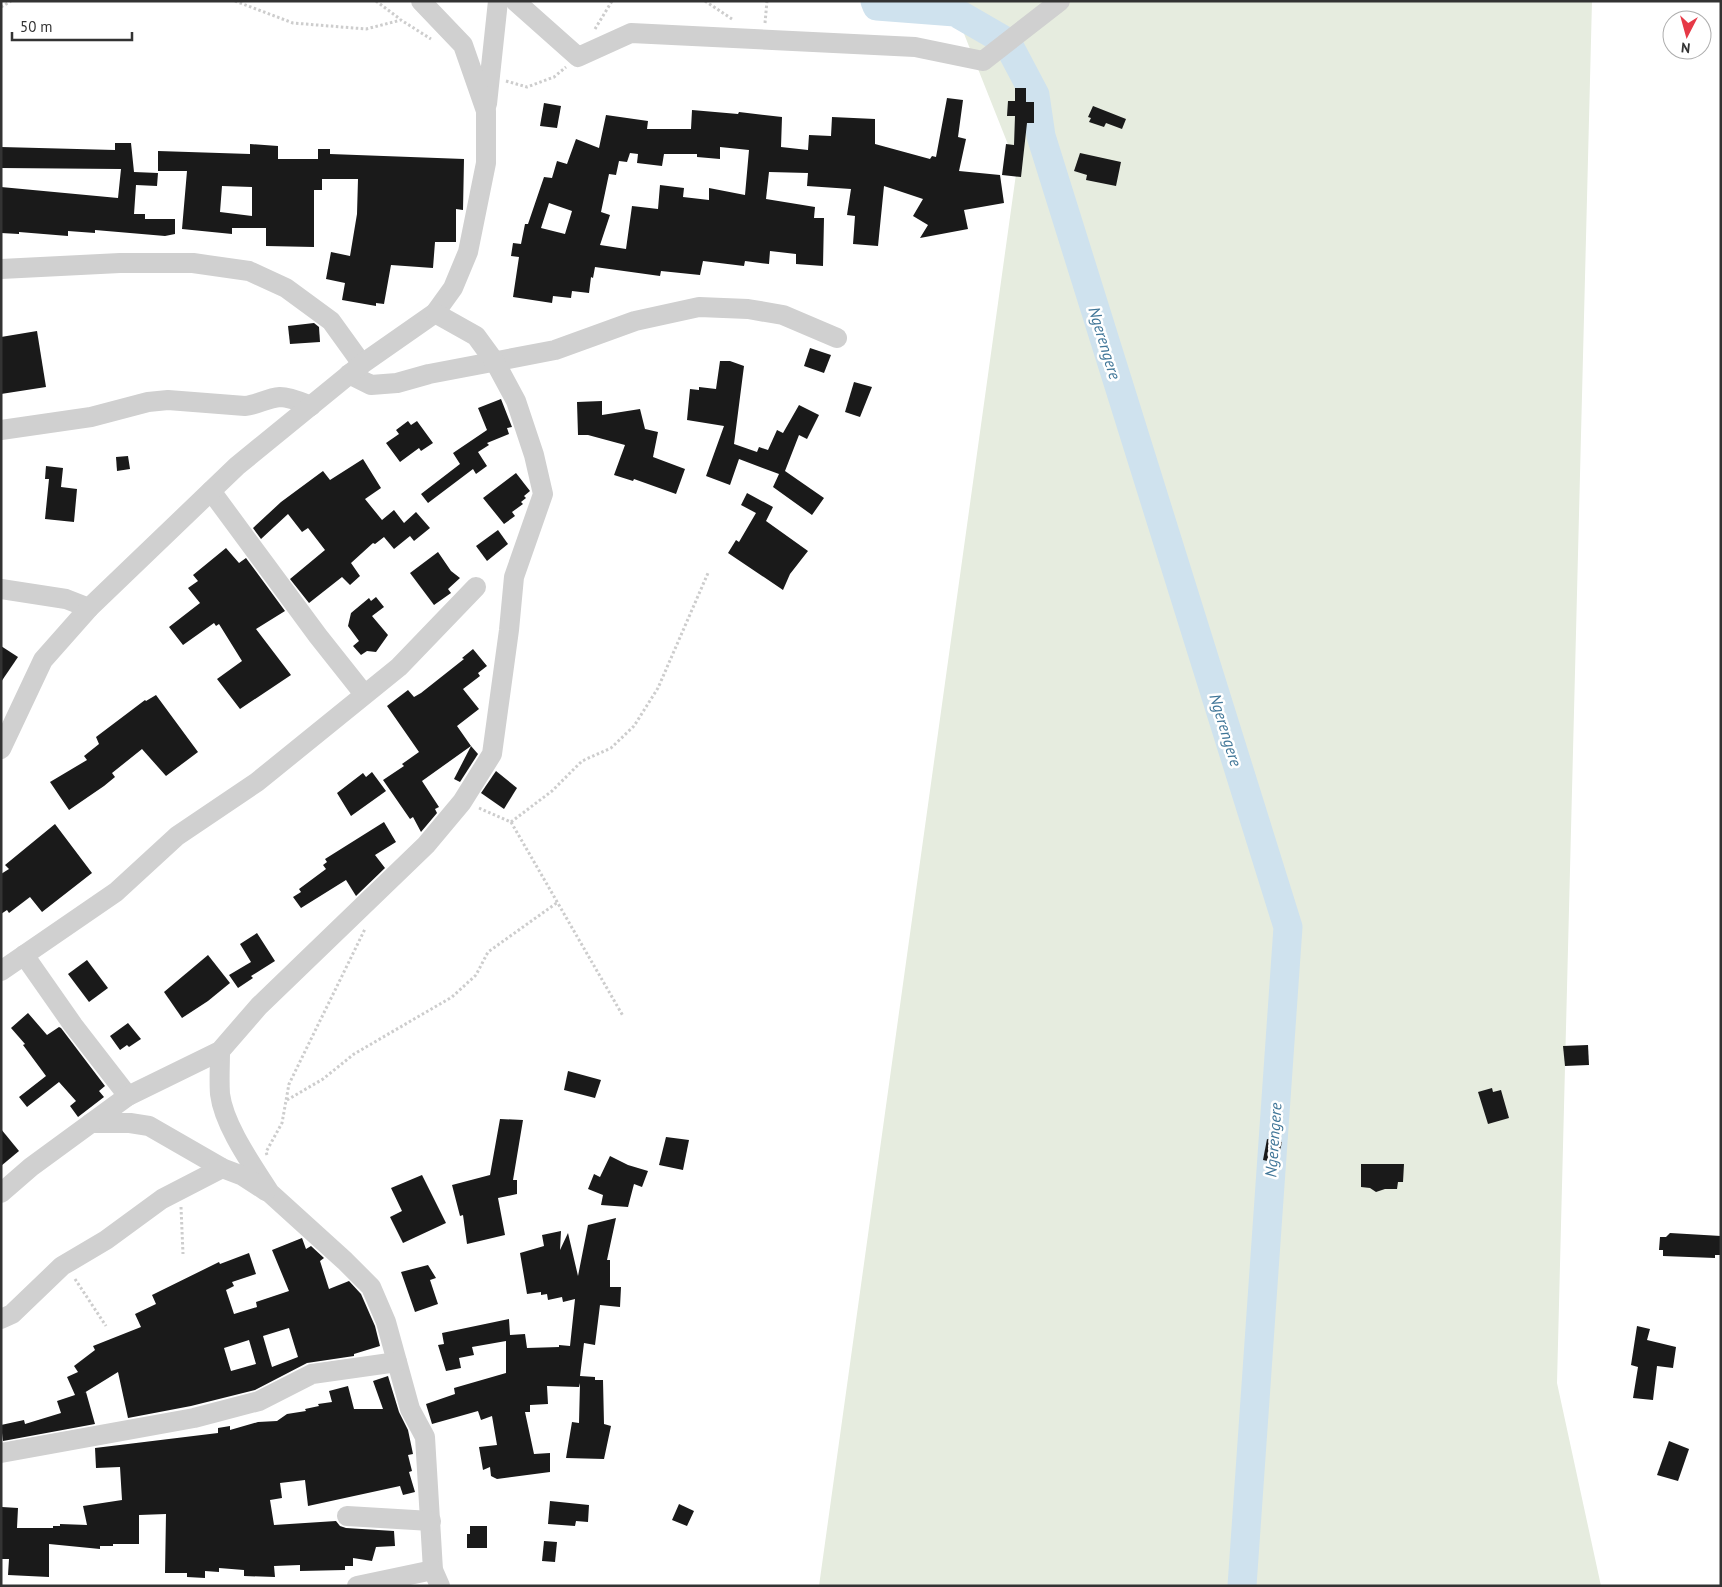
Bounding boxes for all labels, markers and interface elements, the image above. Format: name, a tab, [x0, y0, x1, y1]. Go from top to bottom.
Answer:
scale bar	[12, 10, 132, 42]
north arrow	[1662, 10, 1712, 60]
text: 50 m	[20, 17, 53, 36]
text: N	[1680, 38, 1691, 57]
water label: Ngerengere	[1084, 304, 1126, 382]
water label: Ngerengere	[1205, 691, 1247, 769]
water label: Ngerengere	[1260, 1101, 1286, 1178]

